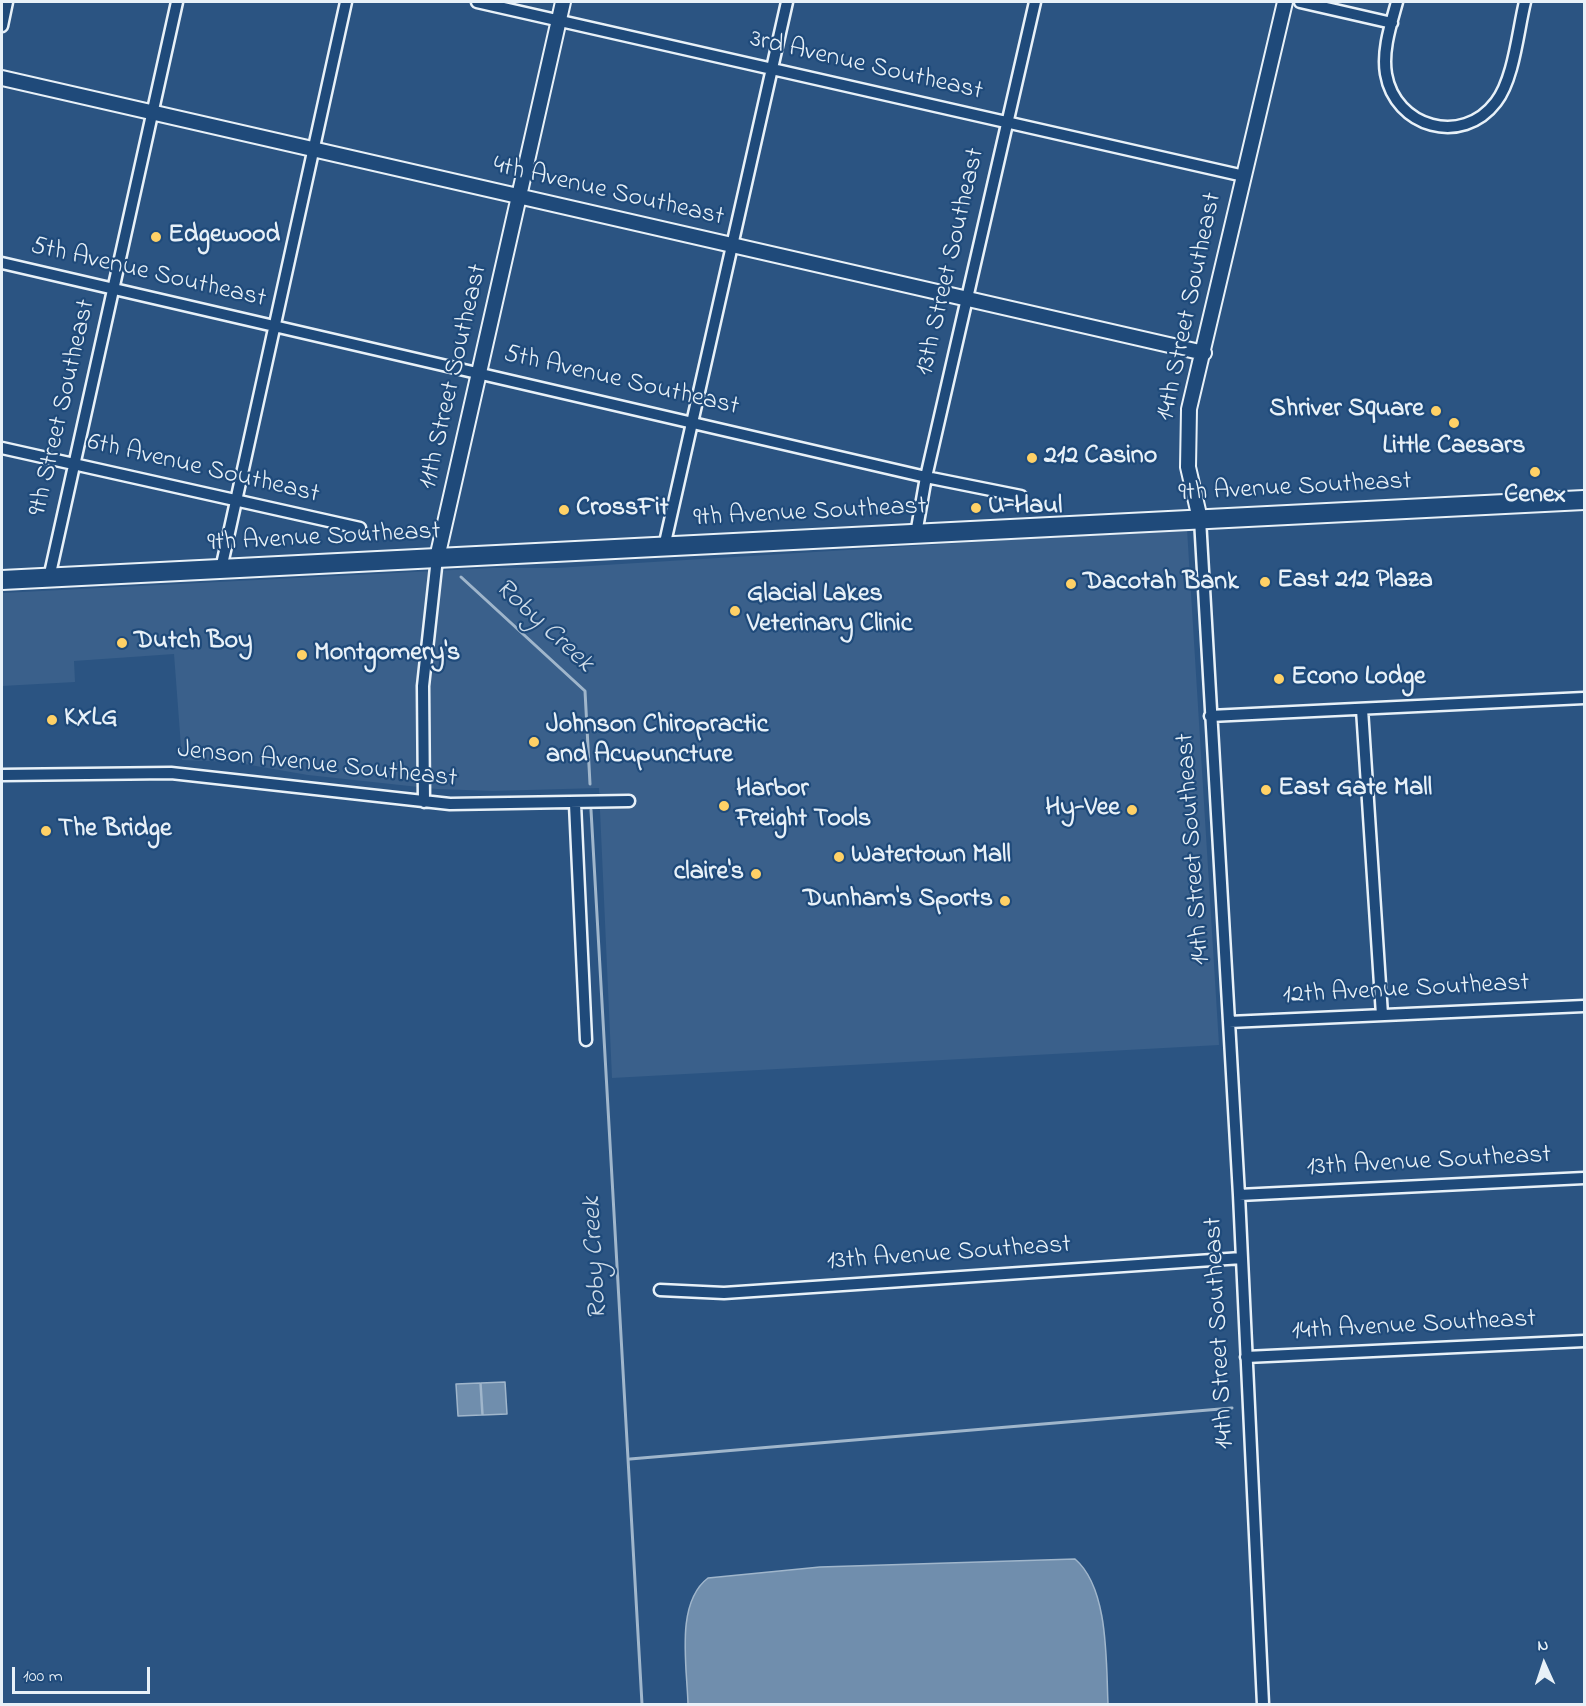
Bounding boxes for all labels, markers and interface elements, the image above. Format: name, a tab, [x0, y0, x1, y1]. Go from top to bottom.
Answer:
street label: 3rd Avenue Southeast	[747, 25, 985, 109]
street label: 13th Street Southeast	[911, 145, 993, 379]
street label: 4th Avenue Southeast	[489, 151, 727, 235]
street label: 14th Street Southeast	[1152, 190, 1230, 424]
place label: Edgewood	[168, 221, 280, 253]
marker: Edgewood	[149, 230, 163, 244]
street label: 5th Avenue Southeast	[27, 232, 269, 316]
street label: 11th Street Southeast	[414, 261, 496, 493]
street label: 9th Street Southeast	[24, 297, 104, 519]
street label: 5th Avenue Southeast	[500, 340, 742, 424]
place label: Shriver Square	[1269, 395, 1424, 427]
marker: Shriver Square	[1429, 404, 1443, 418]
marker: Little Caesars	[1447, 416, 1461, 430]
street label: 6th Avenue Southeast	[84, 428, 322, 512]
place label: Little Caesars	[1383, 432, 1525, 464]
place label: 212 Casino	[1044, 442, 1157, 474]
marker: 212 Casino	[1025, 451, 1039, 465]
marker: Cenex	[1528, 465, 1542, 479]
street label: 9th Avenue Southeast	[1178, 467, 1412, 511]
place label: Cenex	[1504, 481, 1566, 513]
street label: 9th Avenue Southeast	[693, 492, 927, 536]
place label: U-Haul	[988, 492, 1062, 524]
place label: CrossFit	[576, 494, 669, 526]
marker: U-Haul	[969, 501, 983, 515]
marker: CrossFit	[557, 503, 571, 517]
street label: 9th Avenue Southeast	[207, 517, 441, 561]
place label: East 212 Plaza	[1277, 566, 1433, 598]
place label: Dacotah Bank	[1083, 568, 1239, 600]
water label: Roby Creek	[487, 573, 599, 681]
marker: East 212 Plaza	[1258, 575, 1272, 589]
marker: Dacotah Bank	[1064, 577, 1078, 591]
place label: Glacial Lakes Veterinary Clinic	[747, 580, 912, 642]
marker: Glacial Lakes Veterinary Clinic	[728, 604, 742, 618]
place label: Dutch Boy	[134, 627, 252, 659]
marker: Dutch Boy	[115, 636, 129, 650]
place label: Montgomery's	[314, 639, 460, 671]
marker: Montgomery's	[295, 648, 309, 662]
place label: Econo Lodge	[1291, 663, 1426, 695]
marker: Econo Lodge	[1272, 672, 1286, 686]
place label: KXLG	[64, 704, 118, 736]
place label: Johnson Chiropractic and Acupuncture	[546, 711, 768, 772]
marker: KXLG	[45, 713, 59, 727]
street label: 14th Street Southeast	[1171, 732, 1219, 966]
marker: Johnson Chiropractic and Acupuncture	[527, 735, 541, 749]
street label: Jenson Avenue Southeast	[176, 736, 458, 796]
place label: East Gate Mall	[1278, 774, 1432, 806]
place label: Harbor Freight Tools	[736, 775, 871, 837]
marker: East Gate Mall	[1259, 783, 1273, 797]
place label: Hy-Vee	[1045, 794, 1120, 826]
marker: Harbor Freight Tools	[717, 799, 731, 813]
marker: Hy-Vee	[1125, 803, 1139, 817]
place label: The Bridge	[58, 815, 172, 847]
marker: The Bridge	[39, 824, 53, 838]
place label: Watertown Mall	[851, 841, 1011, 873]
marker: Watertown Mall	[832, 850, 846, 864]
place label: claire's	[674, 858, 744, 890]
marker: claire's	[749, 867, 763, 881]
place label: Dunham's Sports	[803, 885, 993, 917]
marker: Dunham's Sports	[998, 894, 1012, 908]
street label: 12th Avenue Southeast	[1282, 969, 1530, 1013]
street label: 13th Avenue Southeast	[1306, 1141, 1552, 1185]
water label: Roby Creek	[578, 1196, 616, 1320]
street label: 14th Street Southeast	[1199, 1216, 1243, 1450]
street label: 13th Avenue Southeast	[826, 1231, 1072, 1279]
street label: 14th Avenue Southeast	[1291, 1305, 1537, 1349]
north arrow	[1514, 1634, 1574, 1694]
text: N	[1537, 1634, 1549, 1658]
scale bar	[15, 1655, 153, 1693]
text: 100 m	[23, 1664, 63, 1690]

